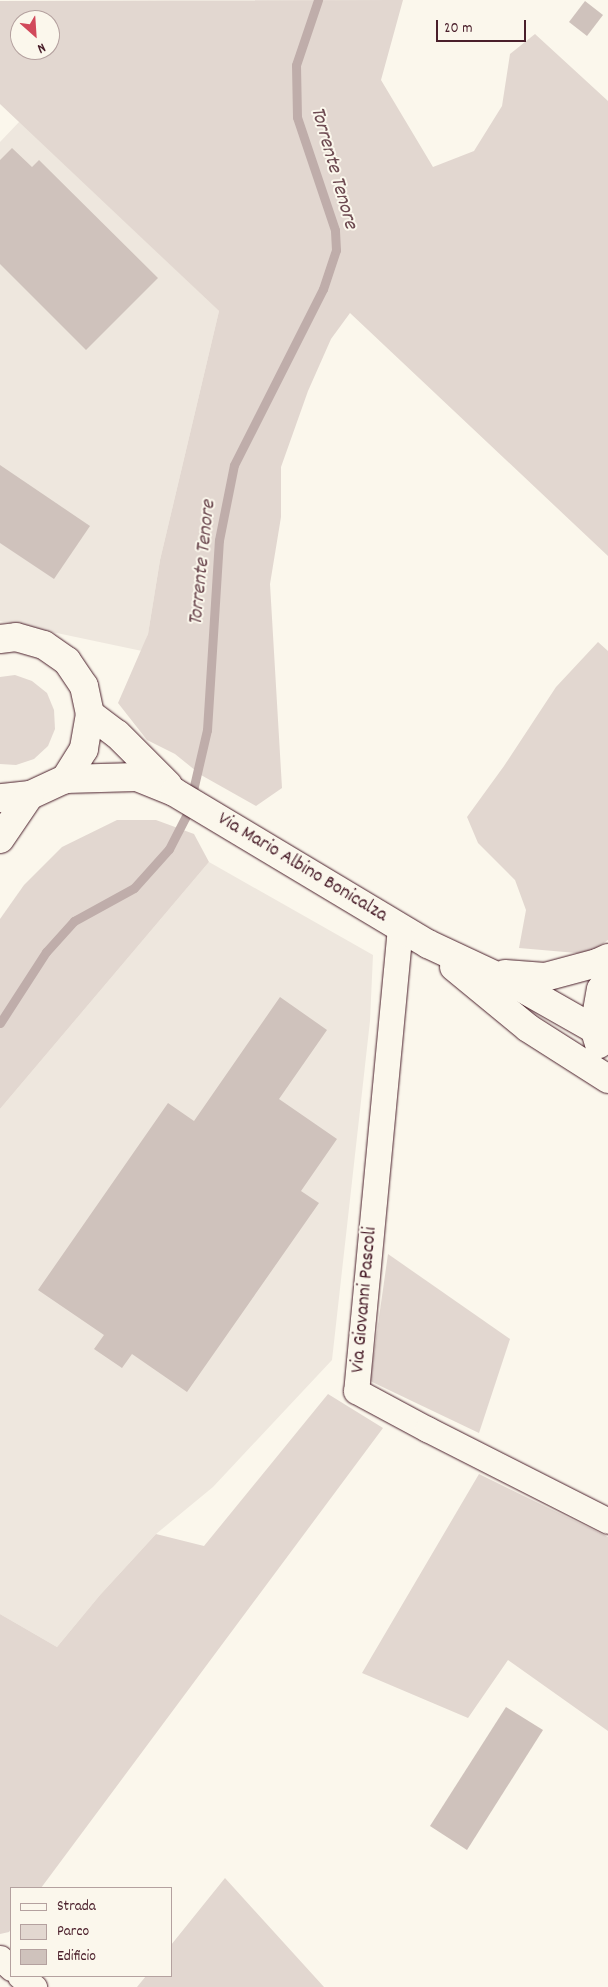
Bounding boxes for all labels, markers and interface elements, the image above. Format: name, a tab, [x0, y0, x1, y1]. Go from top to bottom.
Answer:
north arrow	[10, 10, 60, 60]
scale bar	[438, 10, 528, 42]
text: 20 m	[444, 18, 472, 40]
text: N	[34, 37, 49, 58]
water label: Torrente Tenore	[304, 104, 362, 232]
water label: Torrente Tenore	[184, 499, 222, 627]
street label: Via Mario Albino Bonicalza	[213, 808, 391, 928]
street label: Via Giovanni Pascoli	[347, 1226, 383, 1374]
legend	[10, 1887, 172, 1977]
text: Strada	[57, 1896, 96, 1918]
text: Parco	[57, 1921, 89, 1943]
text: Edificio	[57, 1946, 96, 1968]

